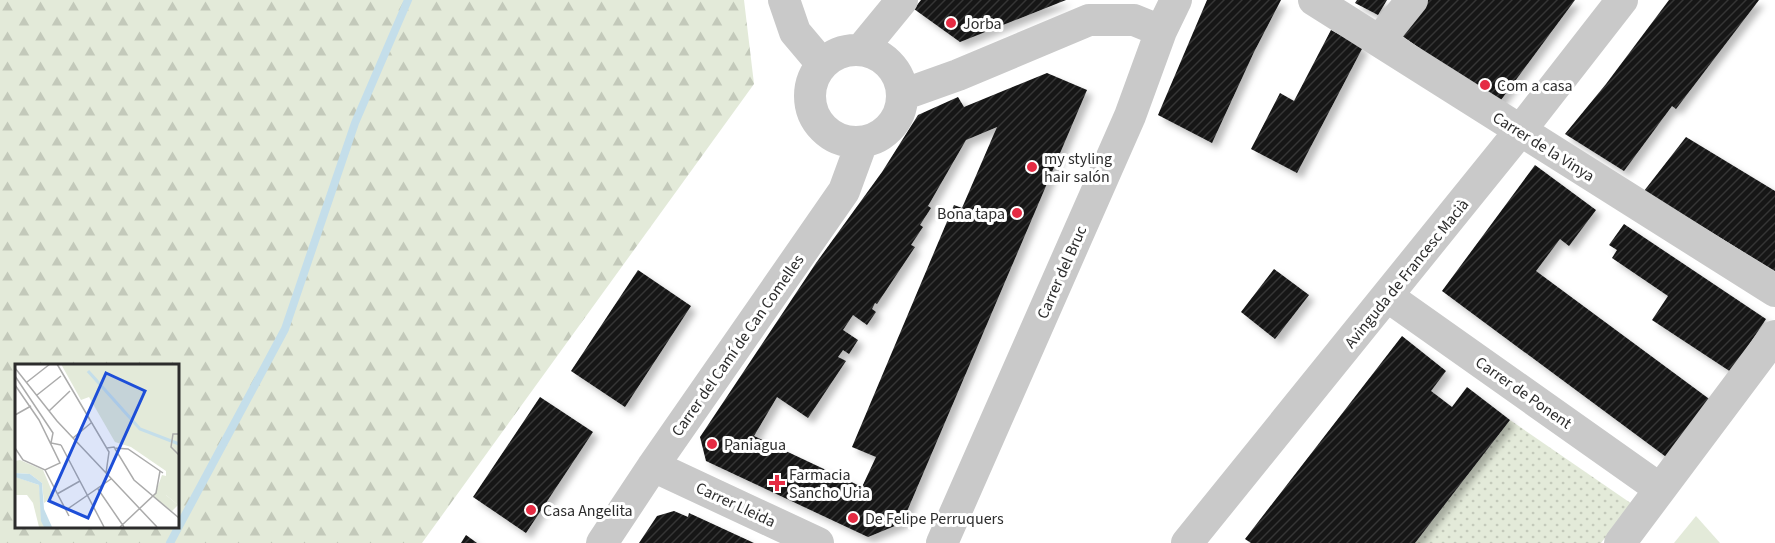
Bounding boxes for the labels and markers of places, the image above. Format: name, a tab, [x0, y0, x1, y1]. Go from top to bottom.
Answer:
place label: Jorba	[963, 13, 1002, 35]
marker: Jorba	[944, 16, 958, 30]
place label: Com a casa	[1497, 75, 1573, 97]
marker: Com a casa	[1478, 78, 1492, 92]
place label: my styling hair salón	[1044, 148, 1112, 188]
marker: my styling hair salón	[1025, 160, 1039, 174]
place label: Bona tapa	[937, 203, 1005, 225]
marker: Bona tapa	[1010, 206, 1024, 220]
place label: Paniagua	[724, 434, 786, 456]
marker: Paniagua	[705, 437, 719, 451]
place label: Farmacia Sancho Uria	[789, 464, 870, 504]
marker: Farmacia Sancho Uria	[770, 476, 784, 490]
place label: Casa Angelita	[543, 500, 633, 522]
marker: Casa Angelita	[524, 503, 538, 517]
place label: De Felipe Perruquers	[865, 508, 1004, 530]
marker: De Felipe Perruquers	[846, 511, 860, 525]

